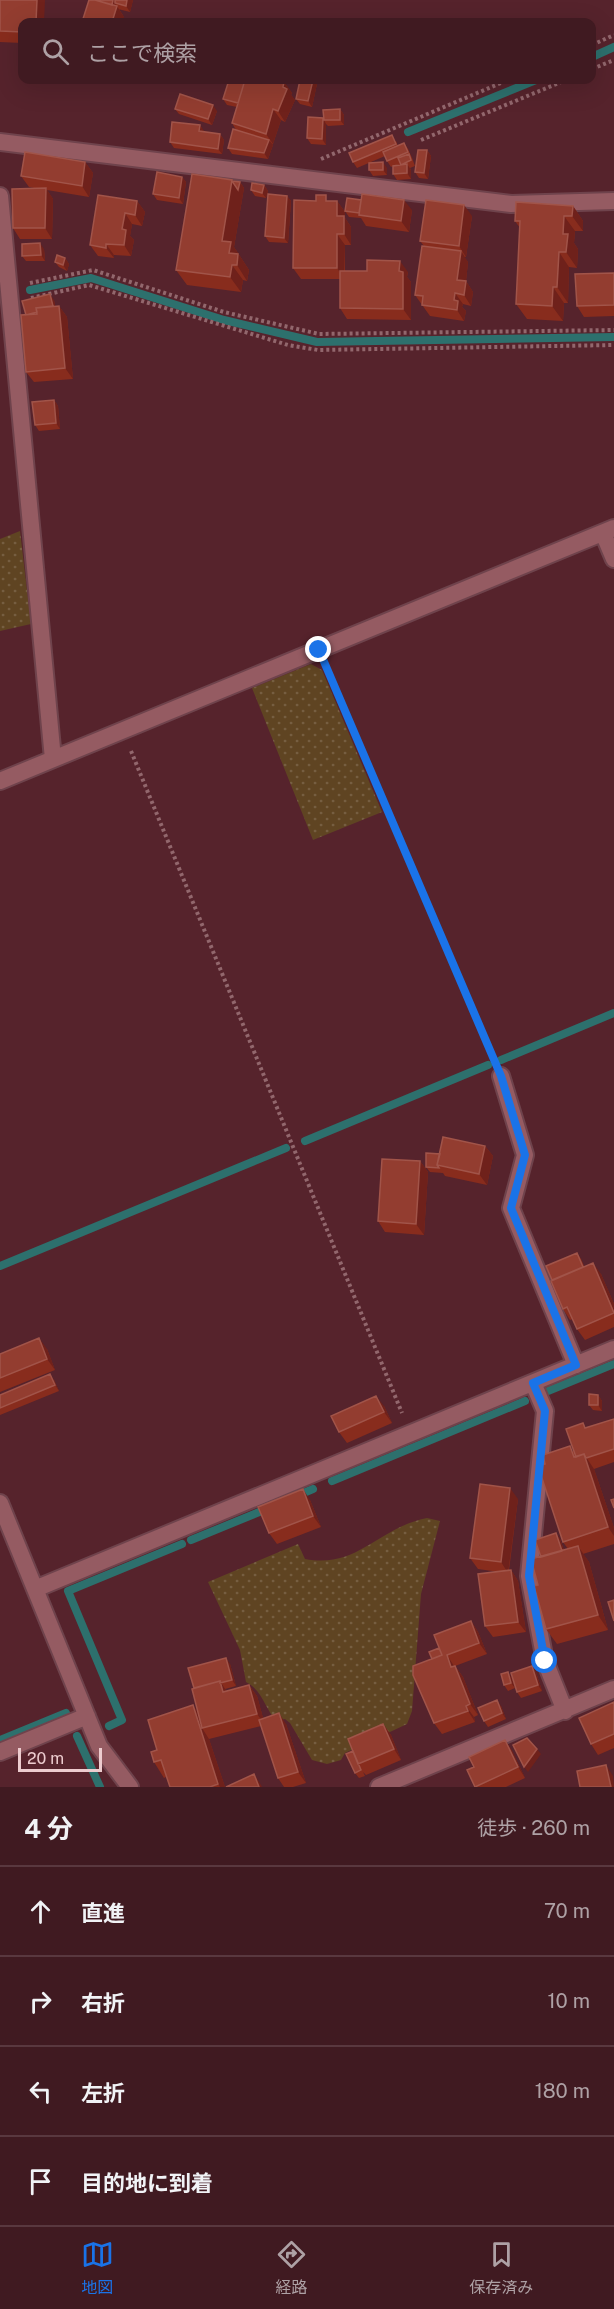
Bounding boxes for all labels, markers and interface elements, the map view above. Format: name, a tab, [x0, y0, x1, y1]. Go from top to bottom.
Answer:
search box	[18, 18, 596, 84]
icon: search	[39, 35, 72, 68]
text: ここで検索	[87, 40, 197, 66]
route end	[305, 636, 331, 662]
route start	[531, 1647, 557, 1673]
scale bar	[18, 1745, 102, 1772]
text: 20 m	[27, 1749, 64, 1768]
text: 4 分	[24, 1813, 73, 1844]
text: 徒歩 · 260 m	[477, 1816, 590, 1840]
icon: ahead	[24, 1895, 57, 1928]
text: 70 m	[544, 1899, 590, 1923]
text: 直進	[81, 1900, 125, 1926]
icon: right	[24, 1985, 57, 2018]
text: 10 m	[547, 1989, 590, 2013]
text: 右折	[81, 1990, 125, 2016]
icon: left	[24, 2075, 57, 2108]
text: 180 m	[535, 2079, 590, 2103]
text: 左折	[81, 2080, 125, 2106]
icon: arrive	[24, 2165, 57, 2198]
text: 目的地に到着	[81, 2170, 213, 2196]
tab: 地図	[81, 2238, 114, 2298]
tab: 経路	[275, 2238, 308, 2298]
tab: 保存済み	[469, 2238, 533, 2298]

